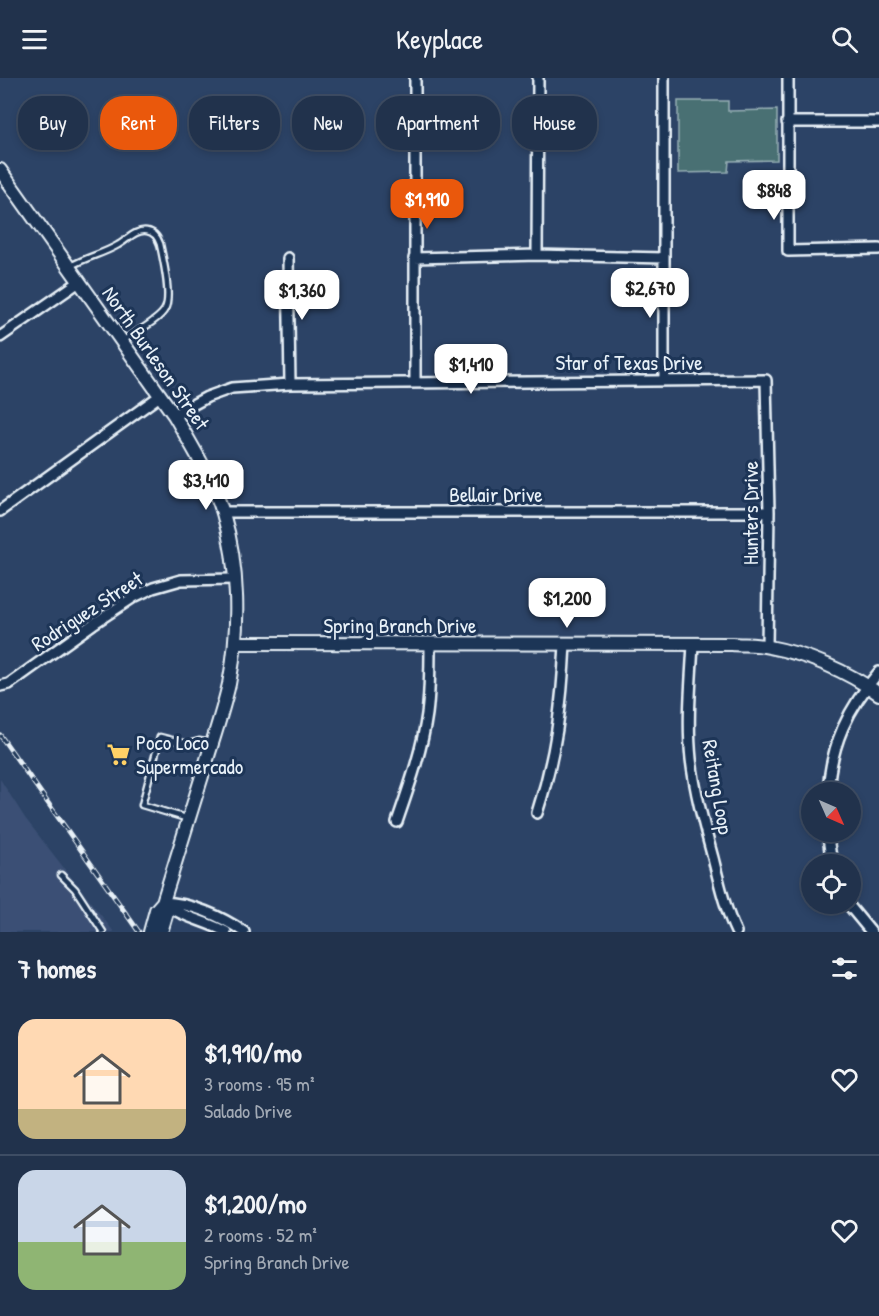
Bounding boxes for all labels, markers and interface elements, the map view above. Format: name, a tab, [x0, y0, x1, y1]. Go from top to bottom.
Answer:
text: Keyplace	[396, 21, 483, 57]
icon: menu	[18, 23, 51, 56]
icon: search	[828, 23, 861, 56]
chip: Buy	[18, 96, 88, 150]
chip: Rent	[100, 96, 177, 150]
chip: Filters	[189, 96, 280, 150]
chip: New	[292, 96, 364, 150]
chip: Apartment	[376, 96, 500, 150]
chip: House	[512, 96, 597, 150]
pin: $848	[738, 170, 810, 221]
text: $848	[757, 176, 791, 203]
pin: $1,910	[378, 179, 476, 230]
text: $1,910	[405, 185, 450, 212]
pin: $2,670	[601, 268, 699, 319]
pin: $1,360	[253, 270, 351, 321]
text: $2,670	[625, 274, 675, 301]
text: $1,360	[278, 276, 326, 303]
street label: North Burleson Street	[96, 280, 217, 436]
pin: $1,410	[422, 344, 520, 395]
street label: Star of Texas Drive	[555, 348, 703, 377]
text: $1,410	[448, 350, 494, 377]
pin: $3,410	[157, 460, 255, 511]
street label: Hunters Drive	[736, 461, 765, 565]
text: $3,410	[183, 466, 229, 493]
street label: Bellair Drive	[449, 480, 543, 509]
street label: Rodriguez Street	[26, 564, 149, 658]
pin: $1,200	[518, 578, 616, 629]
text: $1,200	[543, 584, 591, 611]
street label: Spring Branch Drive	[324, 611, 476, 640]
place label: Poco Loco Supermercado	[136, 728, 243, 781]
street label: Reitang Loop	[695, 737, 741, 837]
supermarket icon: Poco Loco Supermercado	[105, 741, 131, 767]
north arrow	[801, 782, 861, 842]
map controls	[801, 782, 861, 914]
button: locate	[801, 854, 861, 914]
text: 7 homes	[18, 951, 96, 986]
icon: filters	[828, 952, 861, 985]
text: $1,910/mo	[204, 1035, 302, 1070]
icon: home	[66, 1043, 138, 1115]
icon: heart	[828, 1063, 861, 1096]
text: 3 rooms · 95 m²	[204, 1070, 314, 1097]
text: Salado Drive	[204, 1097, 292, 1124]
text: $1,200/mo	[204, 1186, 307, 1221]
icon: home	[66, 1194, 138, 1266]
icon: heart	[828, 1214, 861, 1247]
text: 2 rooms · 52 m²	[204, 1221, 317, 1248]
text: Spring Branch Drive	[204, 1248, 350, 1275]

